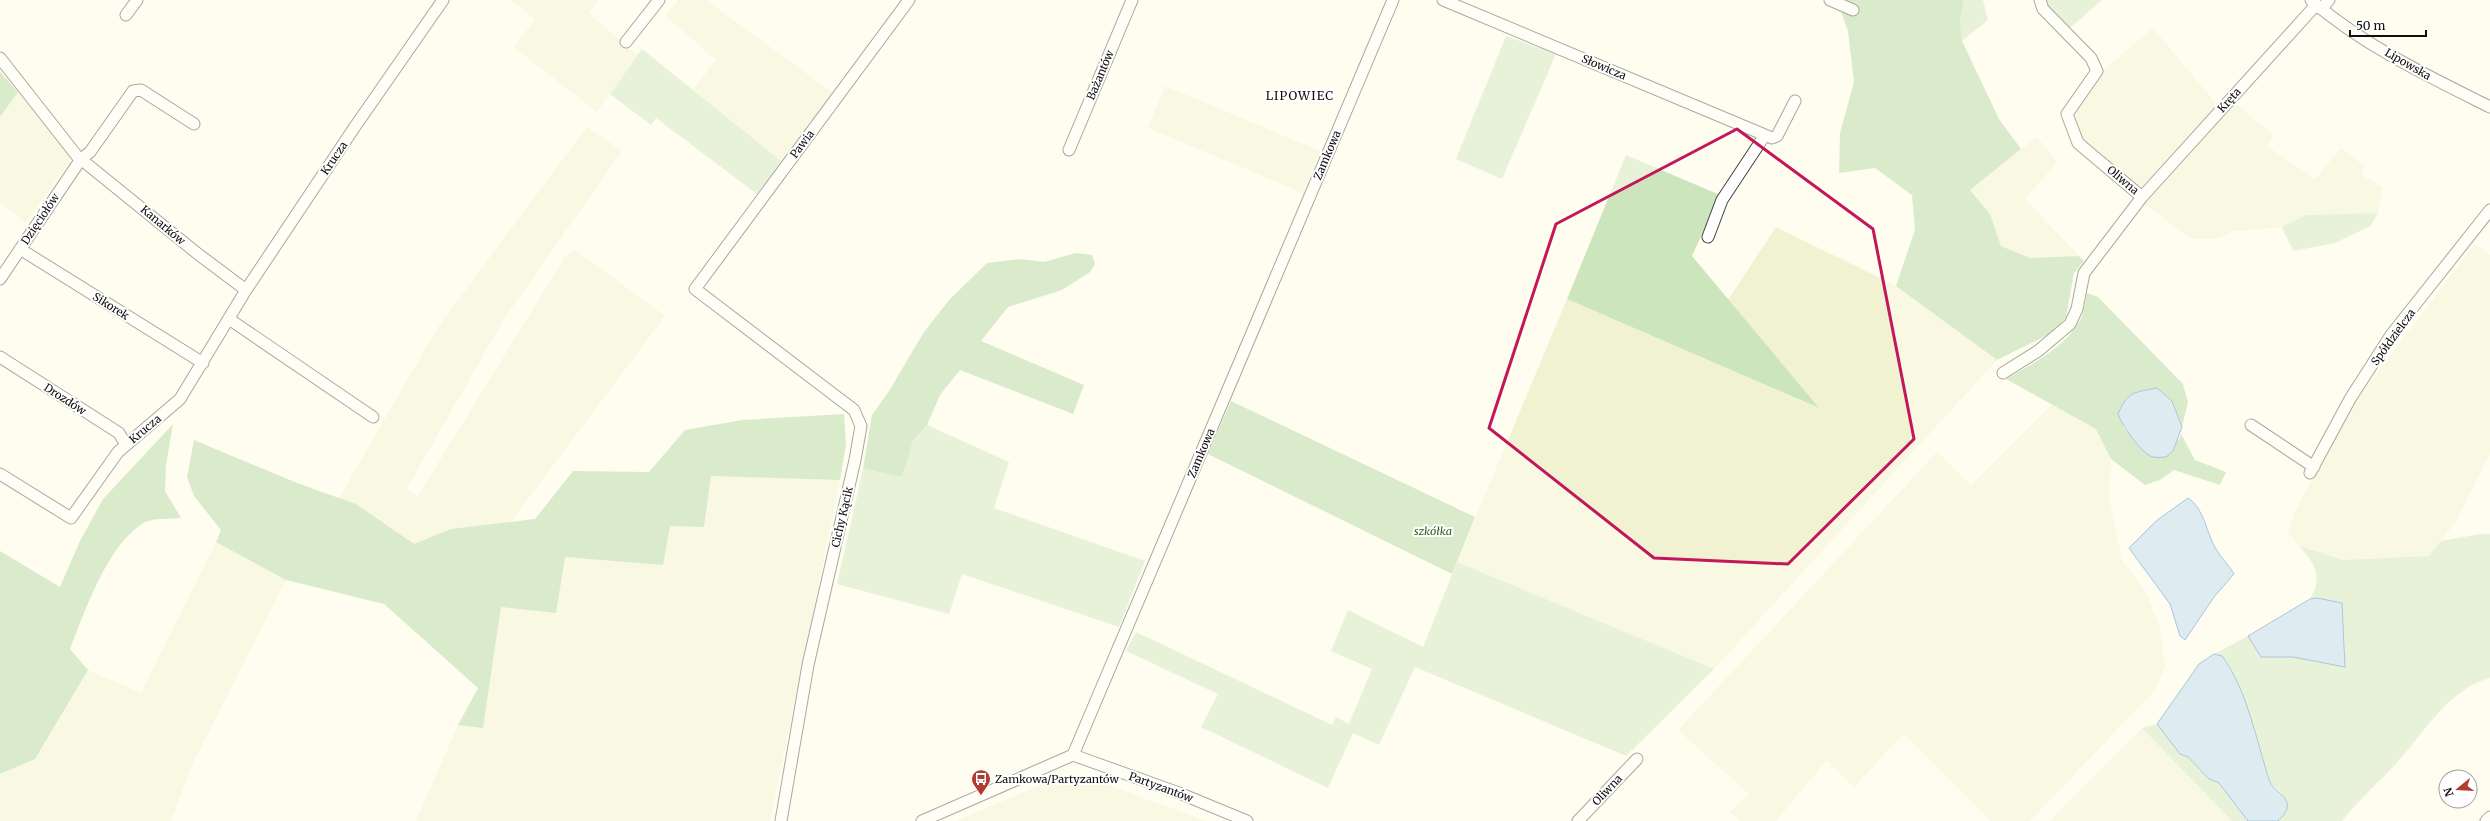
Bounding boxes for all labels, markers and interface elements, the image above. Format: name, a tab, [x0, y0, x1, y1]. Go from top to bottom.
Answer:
scale bar	[2350, 12, 2426, 38]
text: 50 m	[2356, 18, 2385, 33]
street label: Lipowska	[2382, 45, 2434, 83]
street label: Bażantów	[1083, 47, 1117, 102]
street label: Słowicza	[1580, 51, 1629, 83]
street label: Kręta	[2214, 85, 2244, 115]
district label: LIPOWIEC	[1266, 88, 1334, 103]
street label: Pawia	[787, 127, 817, 161]
street label: Zamkowa	[1310, 128, 1344, 182]
street label: Krucza	[318, 139, 350, 177]
street label: Oliwna	[2104, 163, 2142, 197]
street label: Dzięciołów	[18, 190, 63, 247]
street label: Kanarków	[138, 202, 189, 248]
street label: Sikorek	[90, 289, 132, 323]
street label: Spółdzielcza	[2368, 306, 2418, 368]
street label: Drozdów	[41, 380, 89, 418]
street label: Krucza	[126, 412, 164, 446]
street label: Zamkowa	[1184, 426, 1218, 480]
street label: Cichy Kącik	[828, 485, 856, 549]
park label: szkółka	[1414, 524, 1452, 538]
bus stop icon: Zamkowa/Partyzantów	[970, 768, 992, 796]
street label: Partyzantów	[1127, 769, 1196, 805]
north arrow	[2438, 769, 2478, 809]
place label: Zamkowa/Partyzantów	[995, 772, 1119, 786]
street label: Oliwna	[1589, 772, 1625, 808]
text: N	[2440, 786, 2456, 798]

